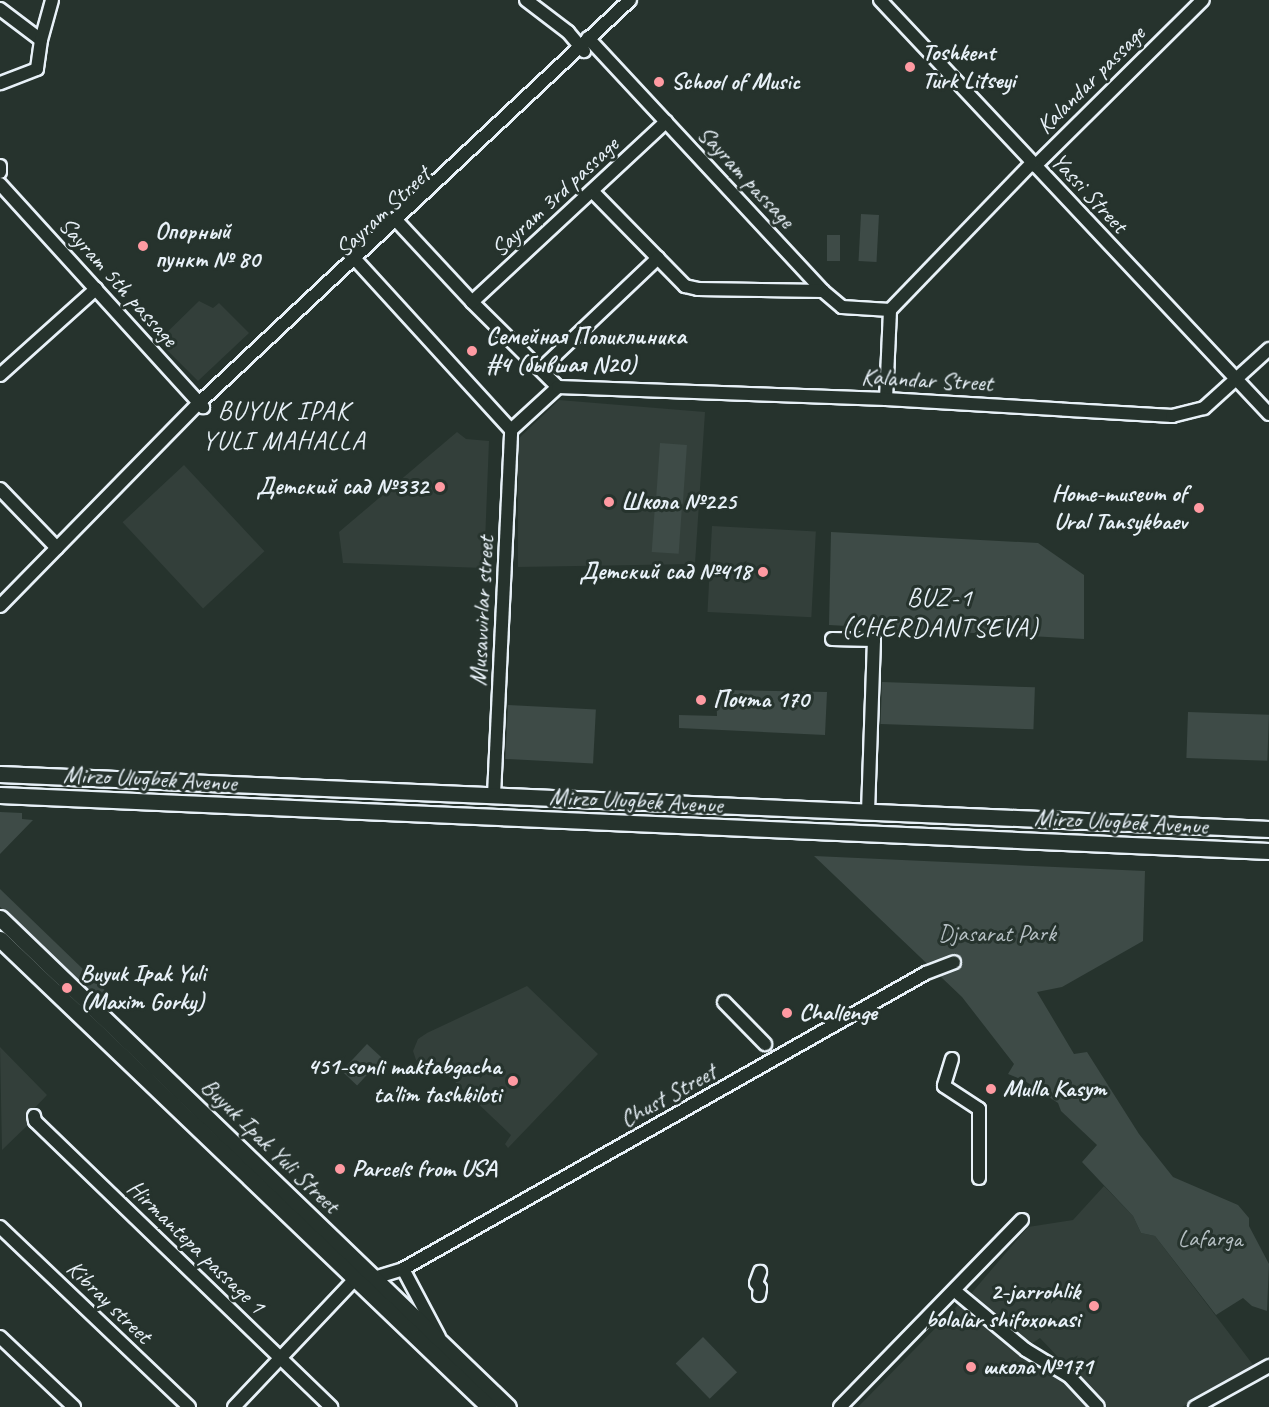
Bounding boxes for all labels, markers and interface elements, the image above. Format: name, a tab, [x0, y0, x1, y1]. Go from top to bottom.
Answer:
street label: Kalandar passage	[1031, 20, 1151, 140]
place label: Toshkent Turk Litseyi	[922, 39, 1016, 95]
marker: Toshkent Turk Litseyi	[903, 60, 917, 74]
place label: School of Music	[671, 68, 799, 96]
marker: School of Music	[652, 75, 666, 89]
street label: Sayram passage	[691, 120, 801, 234]
street label: Sayram 3rd passage	[485, 131, 625, 263]
street label: Yassi Street	[1044, 147, 1134, 239]
street label: Sayram Street	[330, 161, 436, 263]
street label: Sayram 5th passage	[52, 211, 184, 353]
place label: Опорный пункт № 80	[155, 218, 260, 274]
marker: Опорный пункт № 80	[136, 239, 150, 253]
place label: Семейная Поликлиника #4 (бывшая N20)	[486, 323, 684, 379]
marker: Семейная Поликлиника #4 (бывшая N20)	[463, 342, 481, 360]
street label: Kalandar Street	[860, 362, 994, 398]
district label: BUYUK IPAK YULI MAHALLA	[201, 395, 367, 456]
place label: Детский сад №332	[256, 473, 428, 501]
marker: Детский сад №332	[433, 480, 447, 494]
place label: Home-museum of Ural Tansykbaev	[1052, 480, 1187, 536]
place label: Школа №225	[621, 488, 736, 516]
marker: Школа №225	[602, 495, 616, 509]
marker: Home-museum of Ural Tansykbaev	[1192, 501, 1206, 515]
street label: Musavvirlar street	[464, 535, 500, 687]
place label: Детский сад №418	[579, 558, 751, 586]
marker: Детский сад №418	[756, 565, 770, 579]
district label: BUZ-1 (CHERDANTSEVA)	[842, 582, 1038, 644]
place label: Почта 170	[713, 686, 809, 714]
marker: Почта 170	[694, 693, 708, 707]
street label: Mirzo Ulugbek Avenue	[62, 760, 238, 798]
street label: Mirzo Ulugbek Avenue	[548, 782, 724, 820]
street label: Mirzo Ulugbek Avenue	[1033, 803, 1209, 841]
park label: Djasarat Park	[938, 920, 1056, 948]
place label: Buyuk Ipak Yuli (Maxim Gorky)	[80, 960, 207, 1016]
marker: Buyuk Ipak Yuli (Maxim Gorky)	[58, 979, 76, 997]
place label: Challenge	[799, 999, 877, 1027]
marker: Challenge	[780, 1006, 794, 1020]
place label: 451-sonli maktabgacha ta'lim tashkiloti	[306, 1053, 501, 1109]
street label: Chust Street	[615, 1058, 721, 1134]
street label: Buyuk Ipak Yuli Street	[194, 1072, 346, 1220]
marker: 451-sonli maktabgacha ta'lim tashkiloti	[506, 1074, 520, 1088]
place label: Mulla Kasym	[1003, 1075, 1106, 1103]
marker: Mulla Kasym	[984, 1082, 998, 1096]
place label: Parcels from USA	[352, 1155, 496, 1183]
marker: Parcels from USA	[333, 1162, 347, 1176]
street label: Hirmantepa passage 1	[121, 1174, 271, 1320]
park label: Lafarga	[1178, 1225, 1242, 1253]
street label: Kibray street	[60, 1254, 158, 1350]
place label: 2-jarrohlik bolalar shifoxonasi	[926, 1278, 1080, 1334]
marker: 2-jarrohlik bolalar shifoxonasi	[1085, 1297, 1103, 1315]
place label: школа №171	[983, 1353, 1093, 1381]
marker: школа №171	[964, 1360, 978, 1374]

